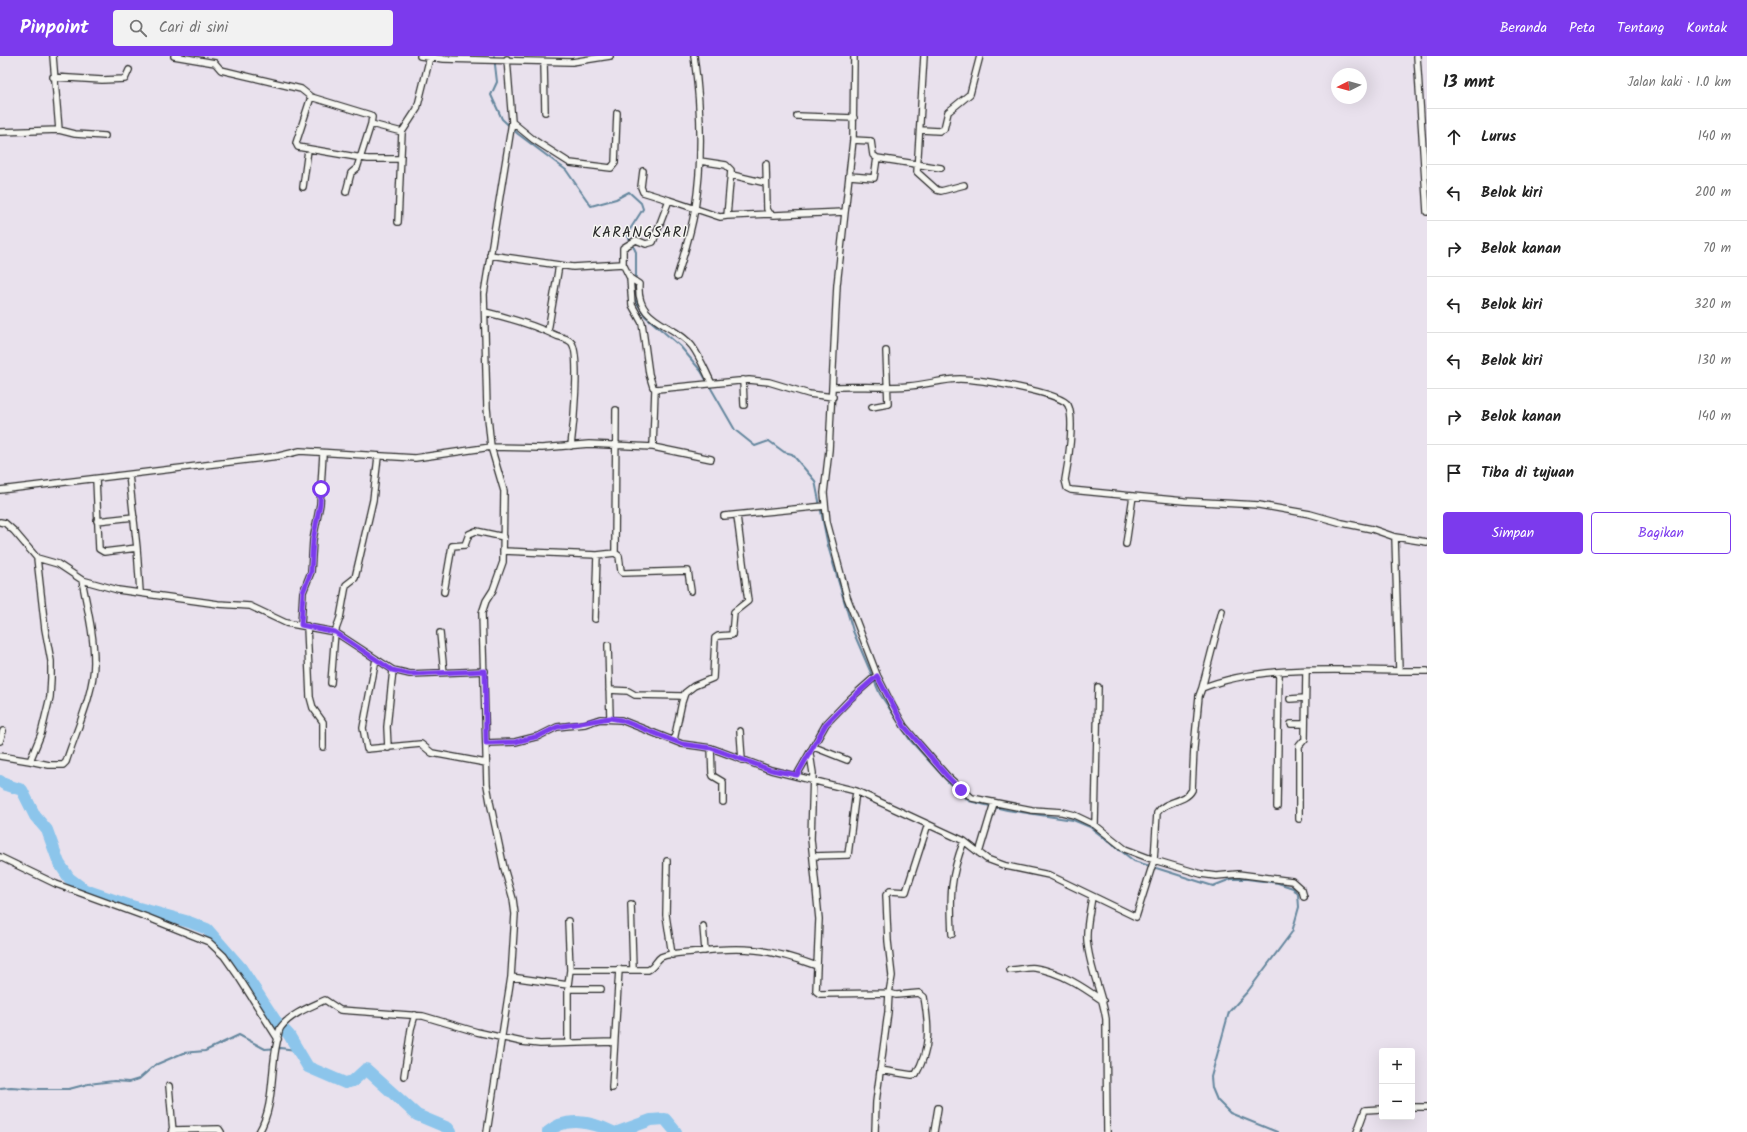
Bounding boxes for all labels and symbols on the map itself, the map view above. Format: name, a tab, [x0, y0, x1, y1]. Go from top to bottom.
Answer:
north arrow	[1331, 68, 1367, 104]
district label: KARANGSARI	[592, 221, 688, 245]
route start	[312, 480, 330, 498]
route end	[952, 781, 970, 799]

